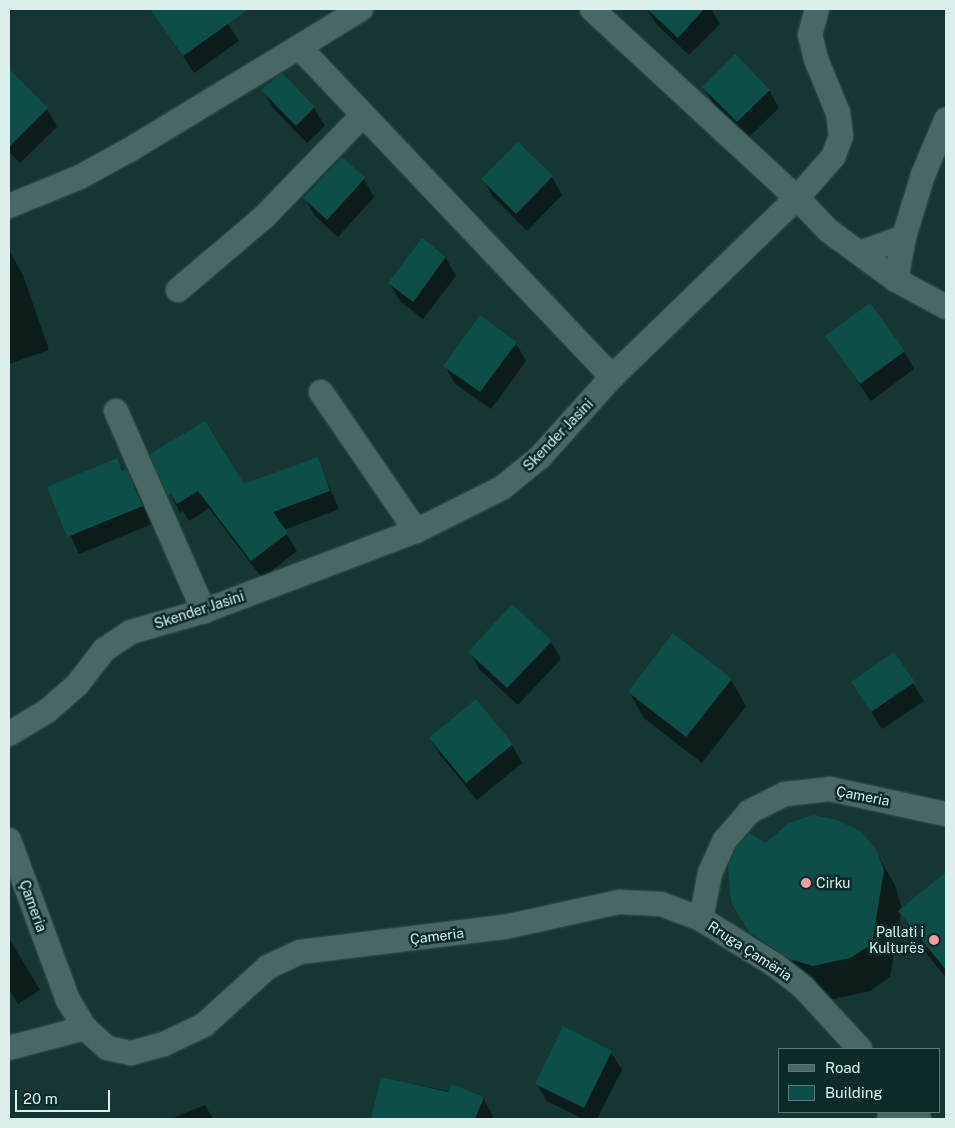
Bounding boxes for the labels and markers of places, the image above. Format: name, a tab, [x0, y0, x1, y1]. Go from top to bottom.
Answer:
place label: Cirku	[816, 875, 850, 891]
marker: Cirku	[800, 877, 812, 889]
place label: Pallati i Kulturës	[869, 924, 924, 956]
marker: Pallati i Kulturës	[928, 934, 940, 946]

